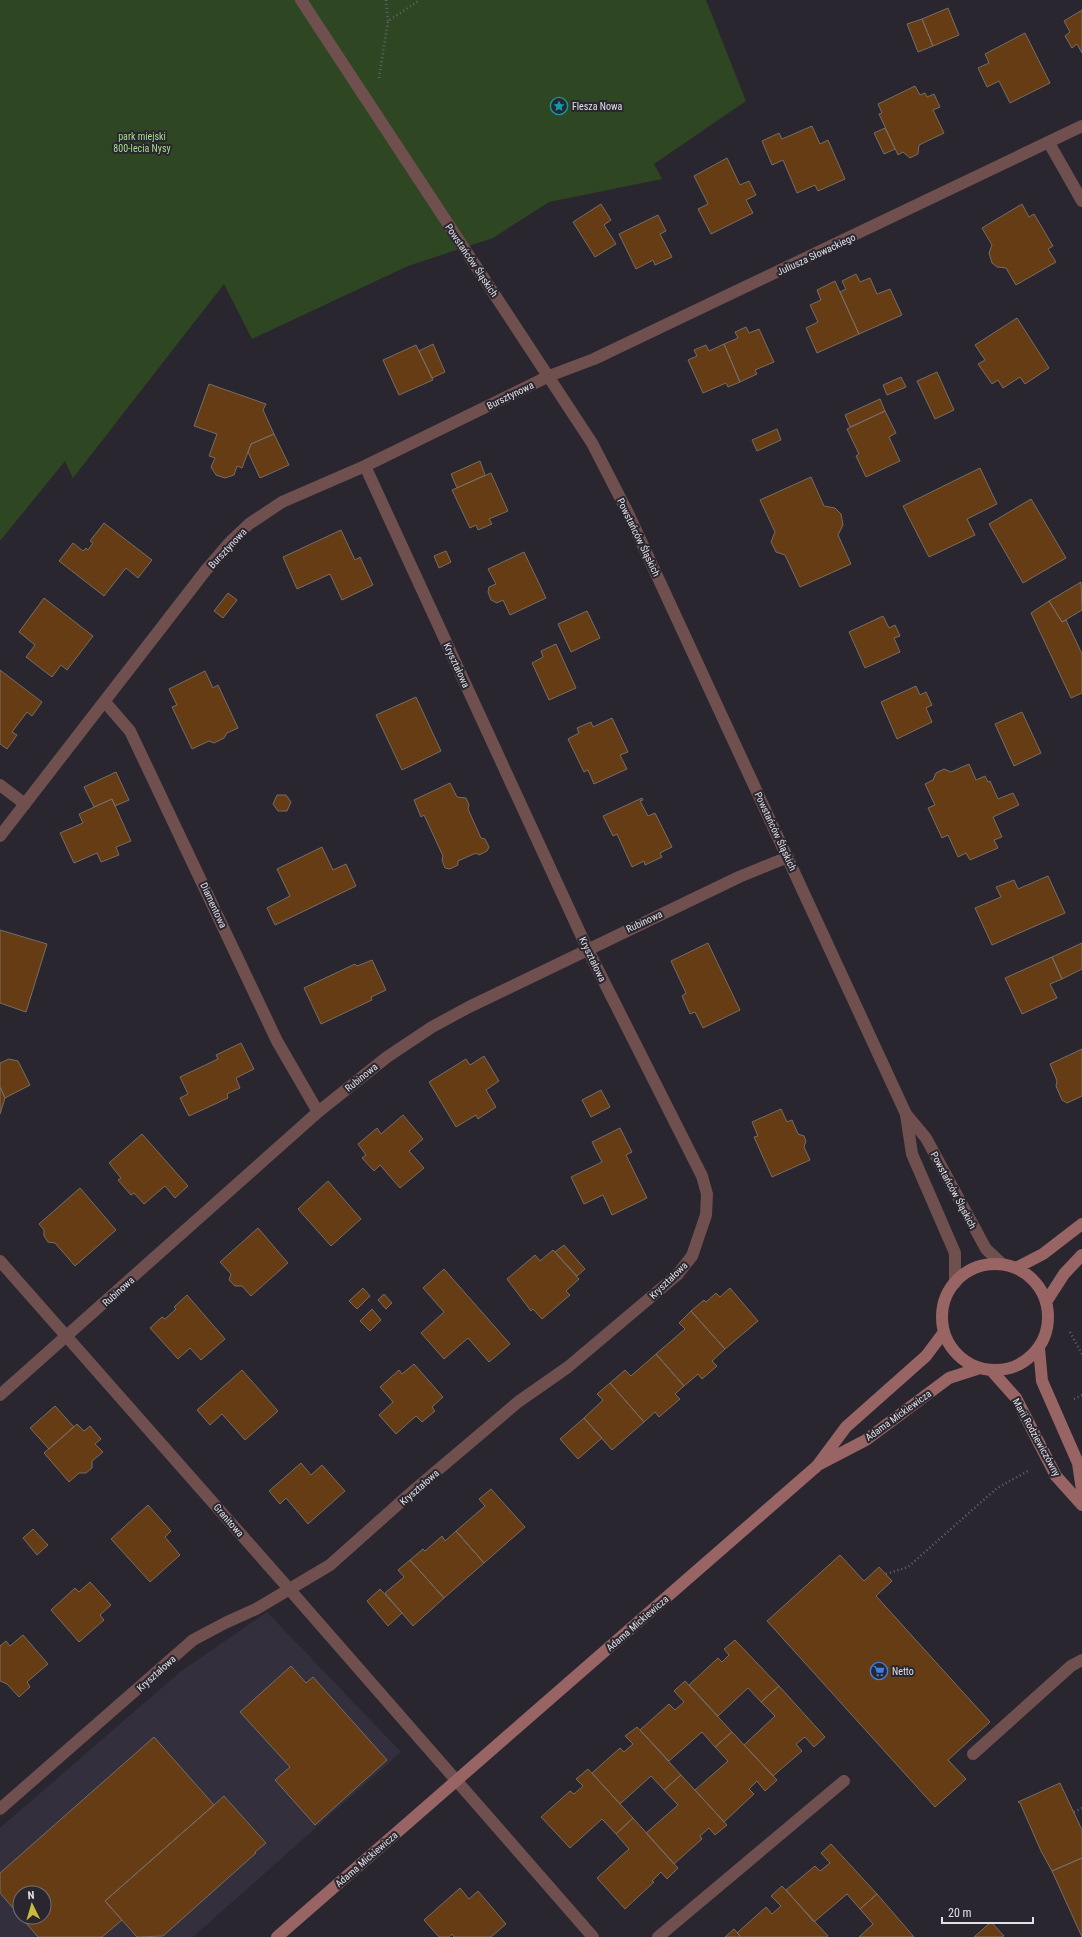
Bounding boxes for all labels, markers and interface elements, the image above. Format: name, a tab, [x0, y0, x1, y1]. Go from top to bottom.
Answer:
place icon: Flesza Nowa	[549, 96, 569, 116]
place label: Flesza Nowa	[572, 101, 623, 112]
park label: park miejski 800-lecia Nysy	[113, 131, 171, 154]
street label: Powstańców Śląskich	[443, 221, 501, 299]
street label: Juliusza Słowackiego	[775, 231, 857, 277]
street label: Bursztynowa	[485, 379, 536, 411]
street label: Powstańców Śląskich	[615, 496, 663, 578]
street label: Bursztynowa	[206, 526, 249, 571]
street label: Kryształowa	[441, 641, 472, 690]
street label: Powstańców Śląskich	[752, 790, 800, 873]
street label: Diamentowa	[198, 881, 229, 930]
street label: Rubinowa	[624, 908, 664, 935]
street label: Kryształowa	[577, 935, 608, 984]
street label: Rubinowa	[343, 1061, 380, 1094]
street label: Powstańców Śląskich	[929, 1149, 979, 1231]
street label: Kryształowa	[647, 1259, 690, 1301]
street label: Rubinowa	[100, 1274, 136, 1308]
street label: Adama Mickiewicza	[863, 1388, 934, 1443]
street label: Marii Rodziewiczówny	[1011, 1396, 1063, 1478]
street label: Kryształowa	[398, 1467, 441, 1507]
street label: Granitowa	[211, 1502, 246, 1539]
street label: Adama Mickiewicza	[604, 1593, 671, 1653]
street label: Kryształowa	[135, 1653, 178, 1694]
supermarket icon: Netto	[869, 1661, 889, 1681]
place label: Netto	[892, 1666, 914, 1677]
street label: Adama Mickiewicza	[333, 1829, 400, 1889]
north arrow	[12, 1885, 52, 1925]
text: N	[27, 1889, 35, 1902]
scale bar	[942, 1899, 1033, 1925]
text: 20 m	[948, 1906, 972, 1920]

